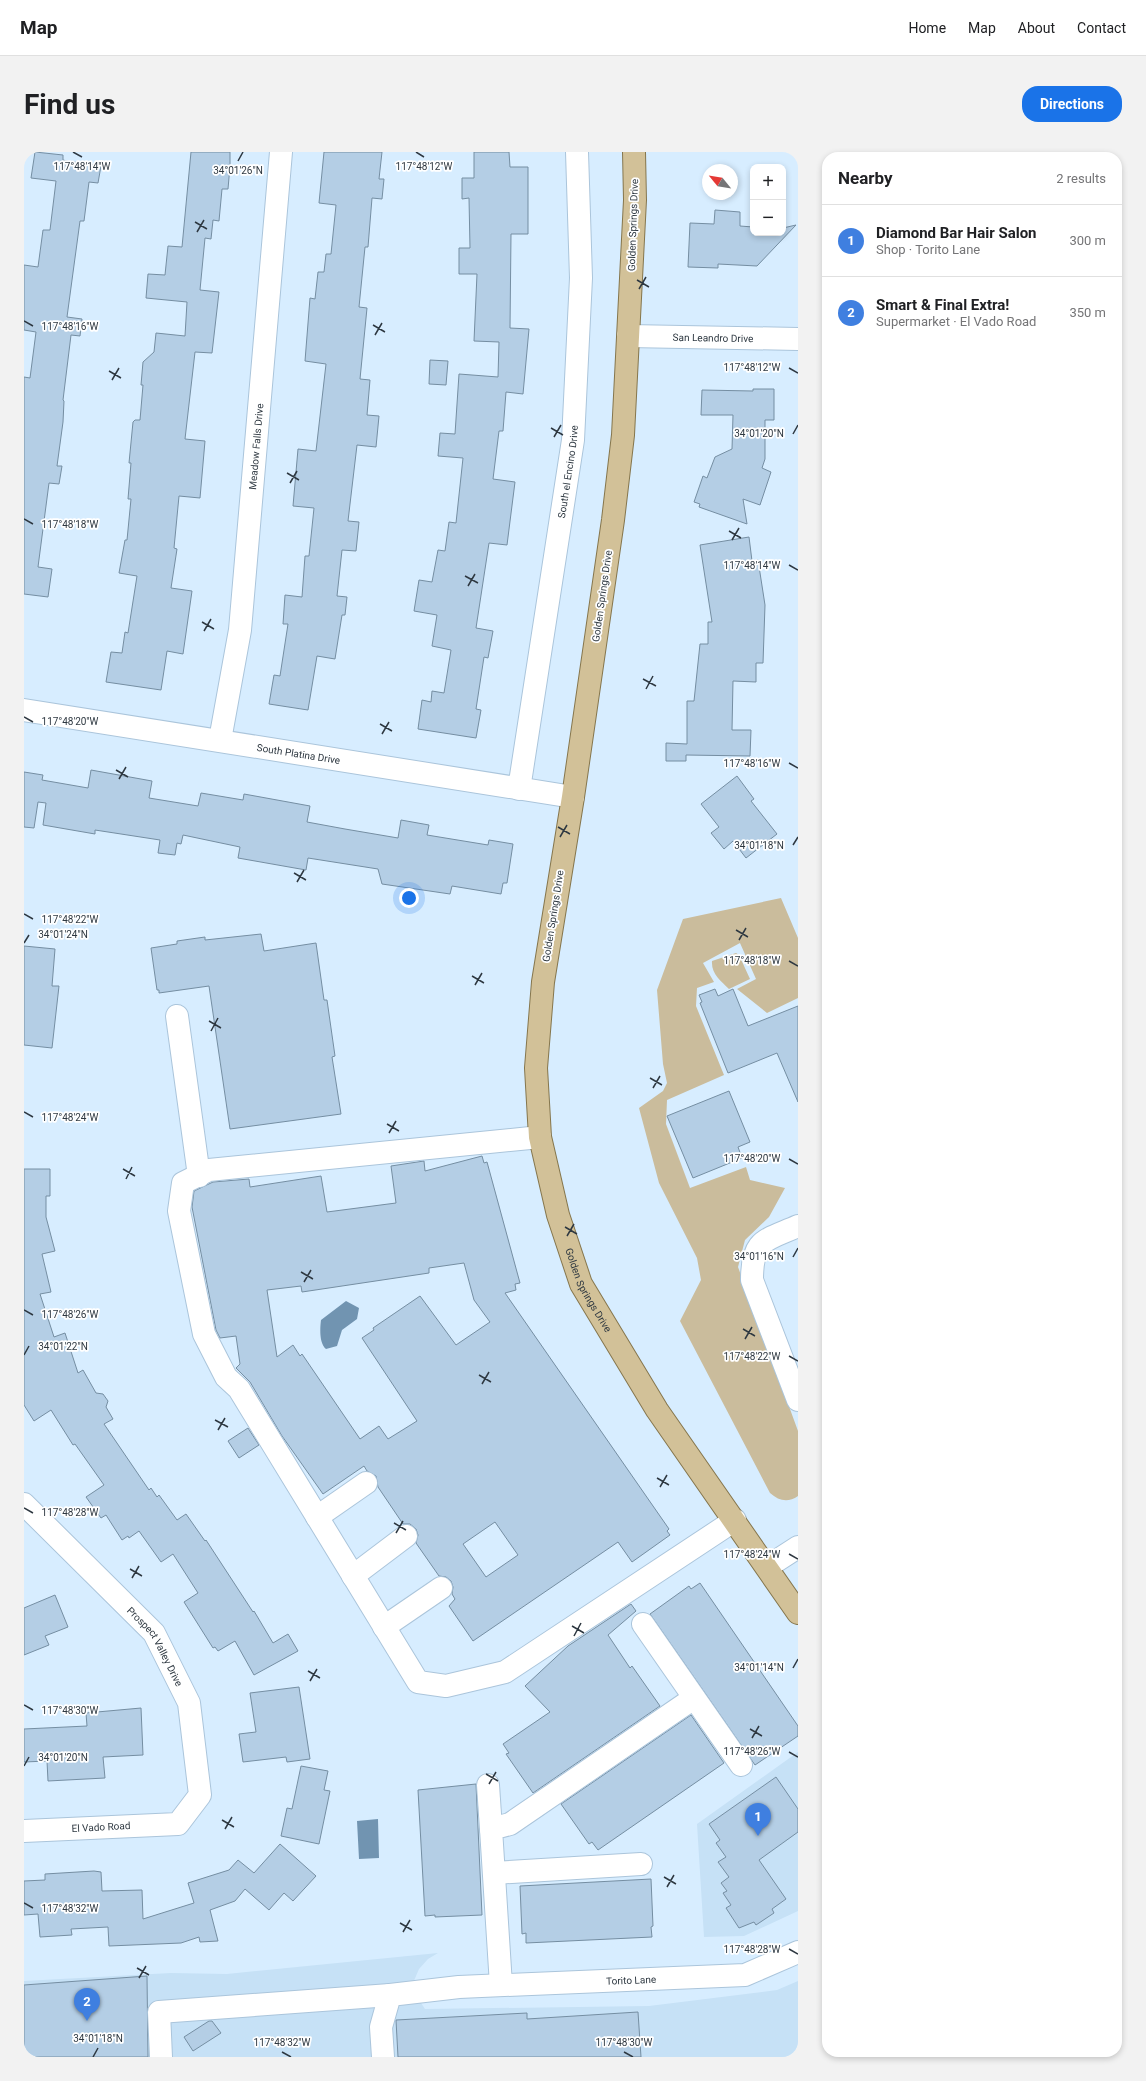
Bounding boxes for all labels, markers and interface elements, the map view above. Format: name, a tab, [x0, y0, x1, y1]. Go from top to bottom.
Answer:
text: Map	[20, 16, 58, 39]
text: Home	[908, 20, 946, 36]
text: Map	[968, 20, 996, 36]
text: About	[1018, 20, 1055, 36]
text: Contact	[1077, 20, 1126, 36]
button: Directions	[1022, 86, 1122, 122]
text: Find us	[24, 88, 115, 121]
text: 117°48'14"W	[54, 161, 111, 172]
text: 117°48'12"W	[396, 161, 453, 172]
north arrow	[702, 164, 738, 200]
map controls	[750, 164, 786, 236]
button: +	[750, 164, 786, 200]
text: 34°01'26"N	[213, 165, 263, 176]
text: Nearby	[838, 168, 893, 188]
text: 2 results	[1056, 171, 1106, 186]
street label: Golden Springs Drive	[626, 179, 640, 271]
button: −	[750, 200, 786, 236]
text: Diamond Bar Hair Salon	[876, 224, 1037, 242]
text: 1	[847, 233, 855, 248]
text: 300 m	[1069, 233, 1106, 248]
text: Shop · Torito Lane	[876, 242, 980, 257]
text: Smart & Final Extra!	[876, 296, 1009, 314]
text: 2	[847, 305, 855, 320]
text: 350 m	[1069, 305, 1106, 320]
text: Supermarket · El Vado Road	[876, 314, 1036, 329]
text: 117°48'16"W	[42, 321, 99, 332]
street label: San Leandro Drive	[673, 331, 753, 344]
text: 117°48'12"W	[724, 362, 781, 373]
street label: Meadow Falls Drive	[247, 403, 265, 490]
street label: South el Encino Drive	[555, 425, 579, 519]
text: 34°01'20"N	[734, 428, 784, 439]
text: 117°48'18"W	[42, 519, 99, 530]
street label: Golden Springs Drive	[590, 549, 614, 643]
text: 117°48'14"W	[724, 560, 781, 571]
text: 117°48'20"W	[42, 716, 99, 727]
street label: South Platina Drive	[256, 741, 341, 766]
text: 117°48'16"W	[724, 758, 781, 769]
text: 34°01'18"N	[734, 840, 784, 851]
street label: Golden Springs Drive	[540, 869, 566, 963]
your location	[399, 888, 419, 908]
text: 117°48'22"W	[42, 914, 99, 925]
text: 34°01'24"N	[38, 929, 88, 940]
text: 117°48'18"W	[724, 955, 781, 966]
text: 117°48'24"W	[42, 1112, 99, 1123]
text: 117°48'20"W	[724, 1153, 781, 1164]
street label: Golden Springs Drive	[564, 1247, 614, 1334]
text: 34°01'16"N	[734, 1251, 784, 1262]
text: 117°48'26"W	[42, 1309, 99, 1320]
text: 34°01'22"N	[38, 1341, 88, 1352]
text: 117°48'22"W	[724, 1351, 781, 1362]
text: 117°48'28"W	[42, 1507, 99, 1518]
text: 117°48'24"W	[724, 1549, 781, 1560]
street label: Prospect Valley Drive	[125, 1604, 185, 1688]
text: 34°01'14"N	[734, 1662, 784, 1673]
text: 117°48'30"W	[42, 1705, 99, 1716]
text: 117°48'26"W	[724, 1746, 781, 1757]
text: 34°01'20"N	[38, 1752, 88, 1763]
pin: 1	[745, 1803, 771, 1836]
street label: El Vado Road	[71, 1820, 131, 1834]
text: 117°48'32"W	[42, 1903, 99, 1914]
text: 117°48'28"W	[724, 1944, 781, 1955]
street label: Torito Lane	[606, 1973, 656, 1986]
pin: 2	[74, 1988, 100, 2021]
text: 34°01'18"N	[73, 2033, 123, 2044]
text: 117°48'32"W	[254, 2037, 311, 2048]
text: 117°48'30"W	[596, 2037, 653, 2048]

